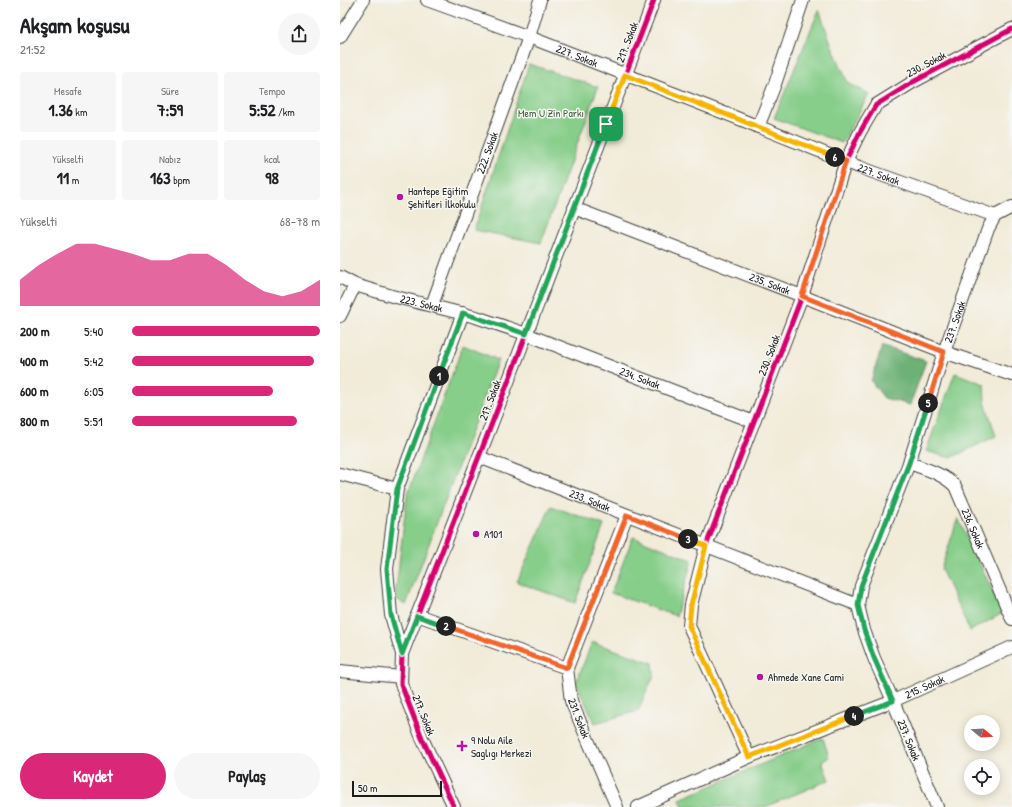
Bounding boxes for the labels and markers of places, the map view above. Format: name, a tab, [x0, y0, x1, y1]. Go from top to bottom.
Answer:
pin	[589, 107, 623, 141]
pin: 6	[825, 147, 845, 167]
place label: Hantepe Eğitim Şehitleri İlkokulu	[408, 184, 476, 211]
marker: Hantepe Eğitim Şehitleri İlkokulu	[395, 192, 405, 202]
pin: 1	[429, 366, 449, 386]
pin: 5	[918, 393, 938, 413]
place label: A101	[484, 527, 502, 541]
marker: A101	[471, 529, 481, 539]
pin: 3	[678, 529, 698, 549]
pin: 2	[436, 616, 456, 636]
place label: Ahmede Xane Cami	[768, 670, 844, 684]
marker: Ahmede Xane Cami	[755, 672, 765, 682]
pin: 4	[844, 706, 864, 726]
place label: 9 Nolu Aile Saglıgı Merkezi	[471, 733, 532, 760]
marker: 9 Nolu Aile Saglıgı Merkezi	[456, 740, 468, 752]

